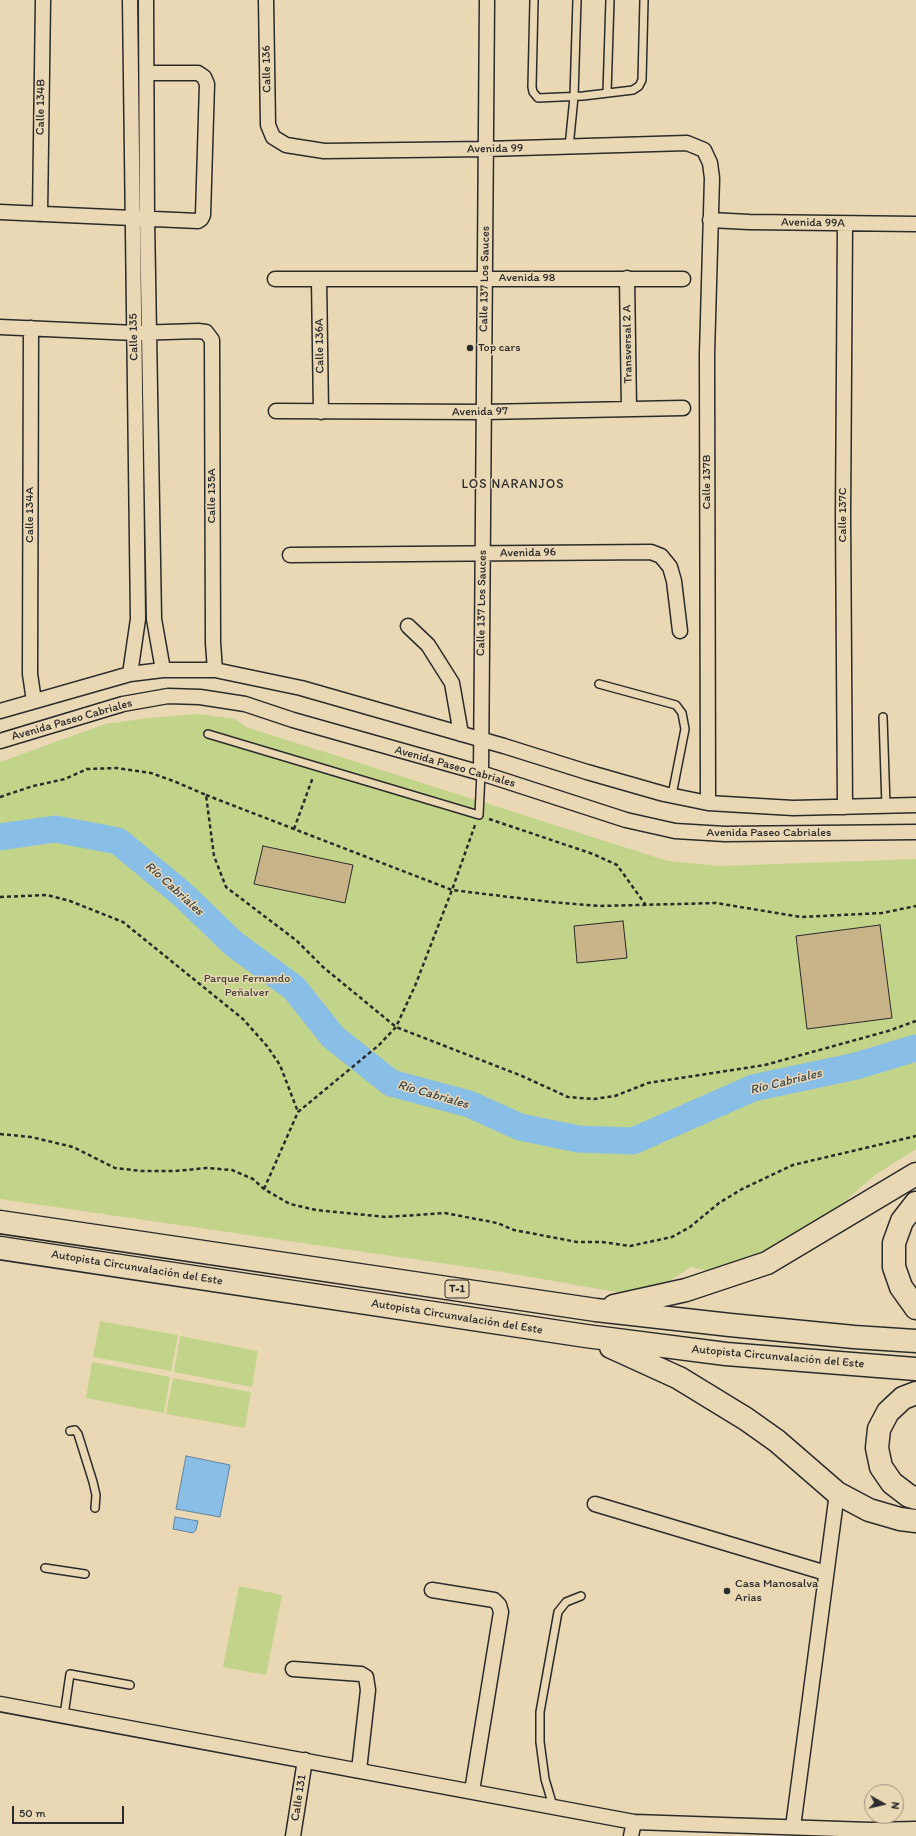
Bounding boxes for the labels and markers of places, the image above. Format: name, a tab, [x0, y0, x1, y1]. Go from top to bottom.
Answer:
place label: Top cars	[478, 341, 521, 355]
marker: Top cars	[465, 343, 475, 353]
place label: Casa Manosalva Arias	[735, 1577, 818, 1605]
marker: Casa Manosalva Arias	[722, 1586, 732, 1596]

